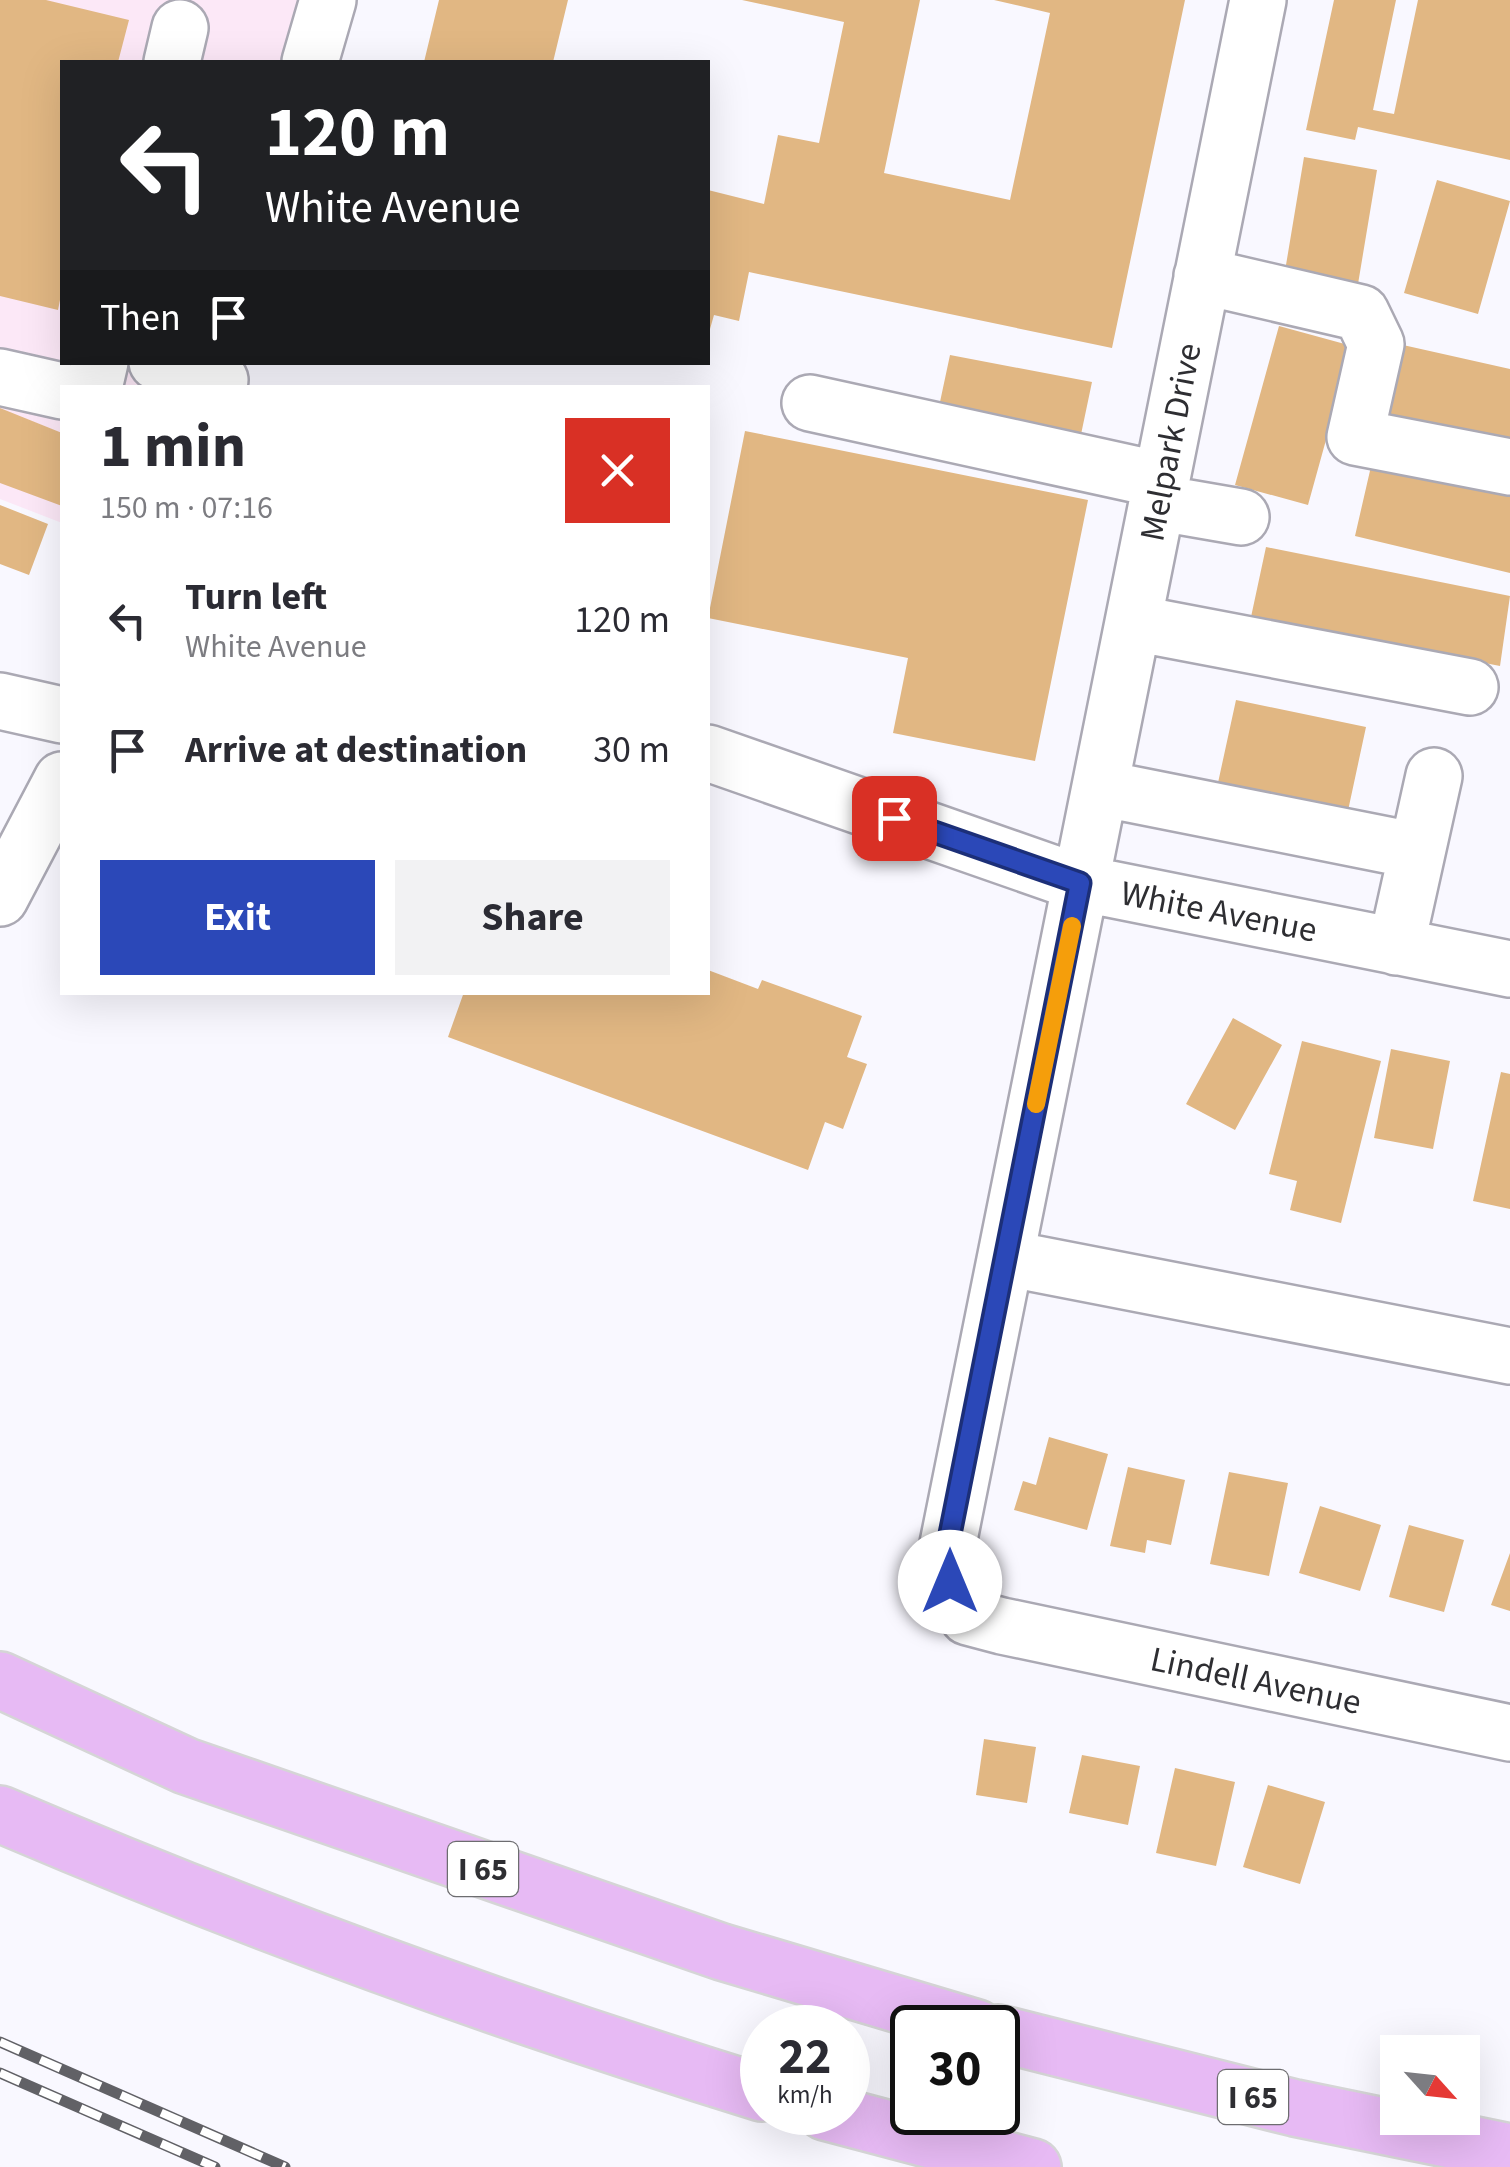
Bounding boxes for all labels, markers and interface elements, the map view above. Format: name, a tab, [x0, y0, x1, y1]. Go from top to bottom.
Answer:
text: 120 m	[265, 83, 450, 183]
icon: left	[100, 100, 230, 230]
text: White Avenue	[265, 176, 521, 240]
icon: arrive	[201, 290, 256, 345]
text: Then	[100, 291, 181, 345]
street label: Melpark Drive	[1127, 339, 1215, 545]
text: 1 min	[100, 405, 246, 490]
button: close	[565, 418, 670, 523]
text: 150 m · 07:16	[100, 485, 273, 531]
text: Turn left	[185, 570, 327, 624]
icon: left	[100, 593, 155, 648]
text: 120 m	[574, 593, 670, 647]
text: White Avenue	[185, 624, 367, 670]
icon: arrive	[100, 723, 155, 778]
text: Arrive at destination	[185, 723, 527, 777]
text: 30 m	[593, 723, 670, 777]
pin	[852, 776, 937, 861]
icon: arrive	[867, 791, 922, 846]
button: Exit	[100, 860, 375, 975]
button: Share	[395, 860, 670, 975]
street label: White Avenue	[1116, 868, 1321, 955]
position arrow	[898, 1530, 1002, 1634]
street label: Lindell Avenue	[1146, 1634, 1366, 1728]
road number: I 65	[448, 1842, 518, 1896]
speed limit sign: 30	[890, 2005, 1020, 2135]
text: 22	[779, 2022, 831, 2093]
north arrow	[1380, 2035, 1480, 2135]
map controls	[1380, 2035, 1480, 2135]
road number: I 65	[1218, 2070, 1288, 2124]
text: km/h	[777, 2077, 833, 2113]

